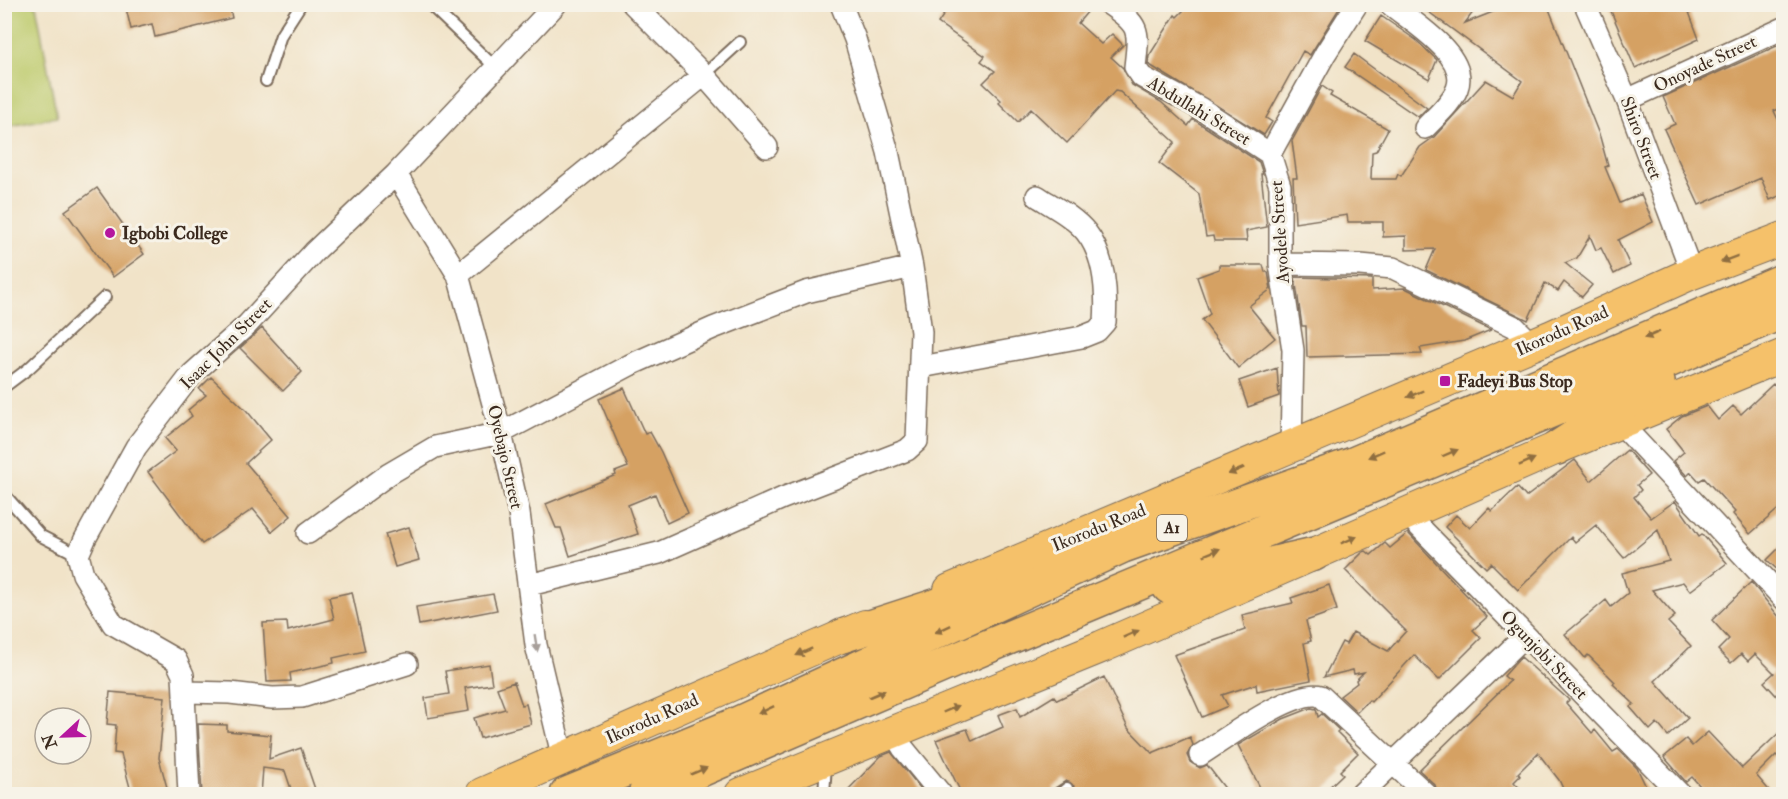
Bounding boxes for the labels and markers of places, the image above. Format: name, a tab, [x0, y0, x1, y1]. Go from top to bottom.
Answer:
place label: Igbobi College	[122, 222, 228, 245]
marker: Igbobi College	[103, 226, 117, 240]
place label: Fadeyi Bus Stop	[1457, 370, 1573, 393]
marker: Fadeyi Bus Stop	[1438, 374, 1452, 388]

